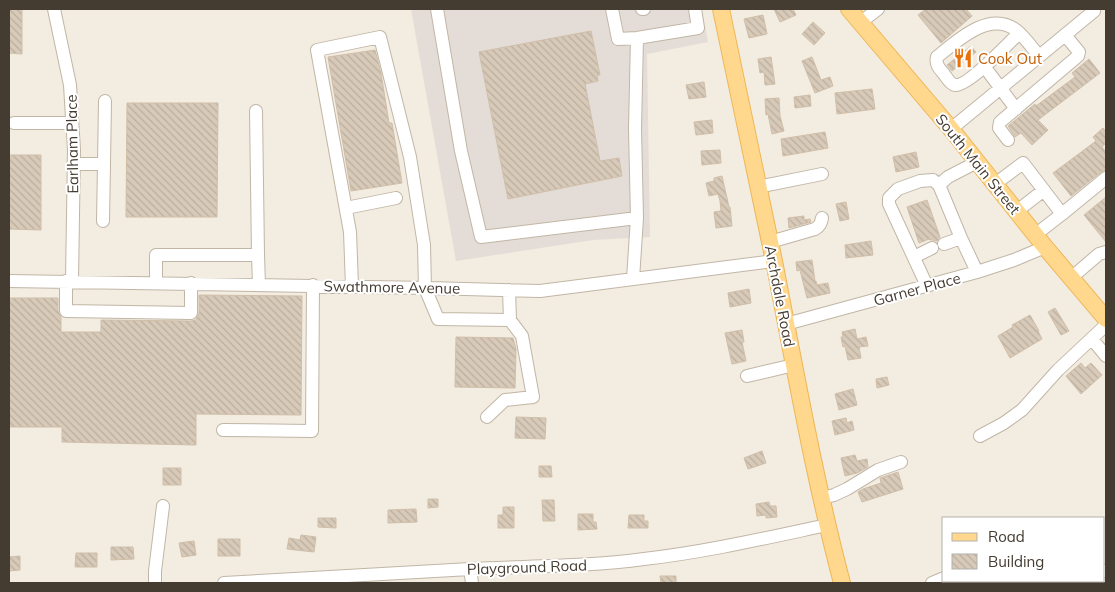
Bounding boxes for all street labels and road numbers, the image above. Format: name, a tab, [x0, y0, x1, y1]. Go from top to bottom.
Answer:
street label: Earlham Place	[62, 94, 82, 194]
street label: South Main Street	[932, 110, 1024, 218]
street label: Archdale Road	[761, 244, 799, 348]
street label: Garner Place	[871, 268, 963, 310]
street label: Swathmore Avenue	[324, 276, 460, 298]
street label: Playground Road	[467, 555, 587, 579]

